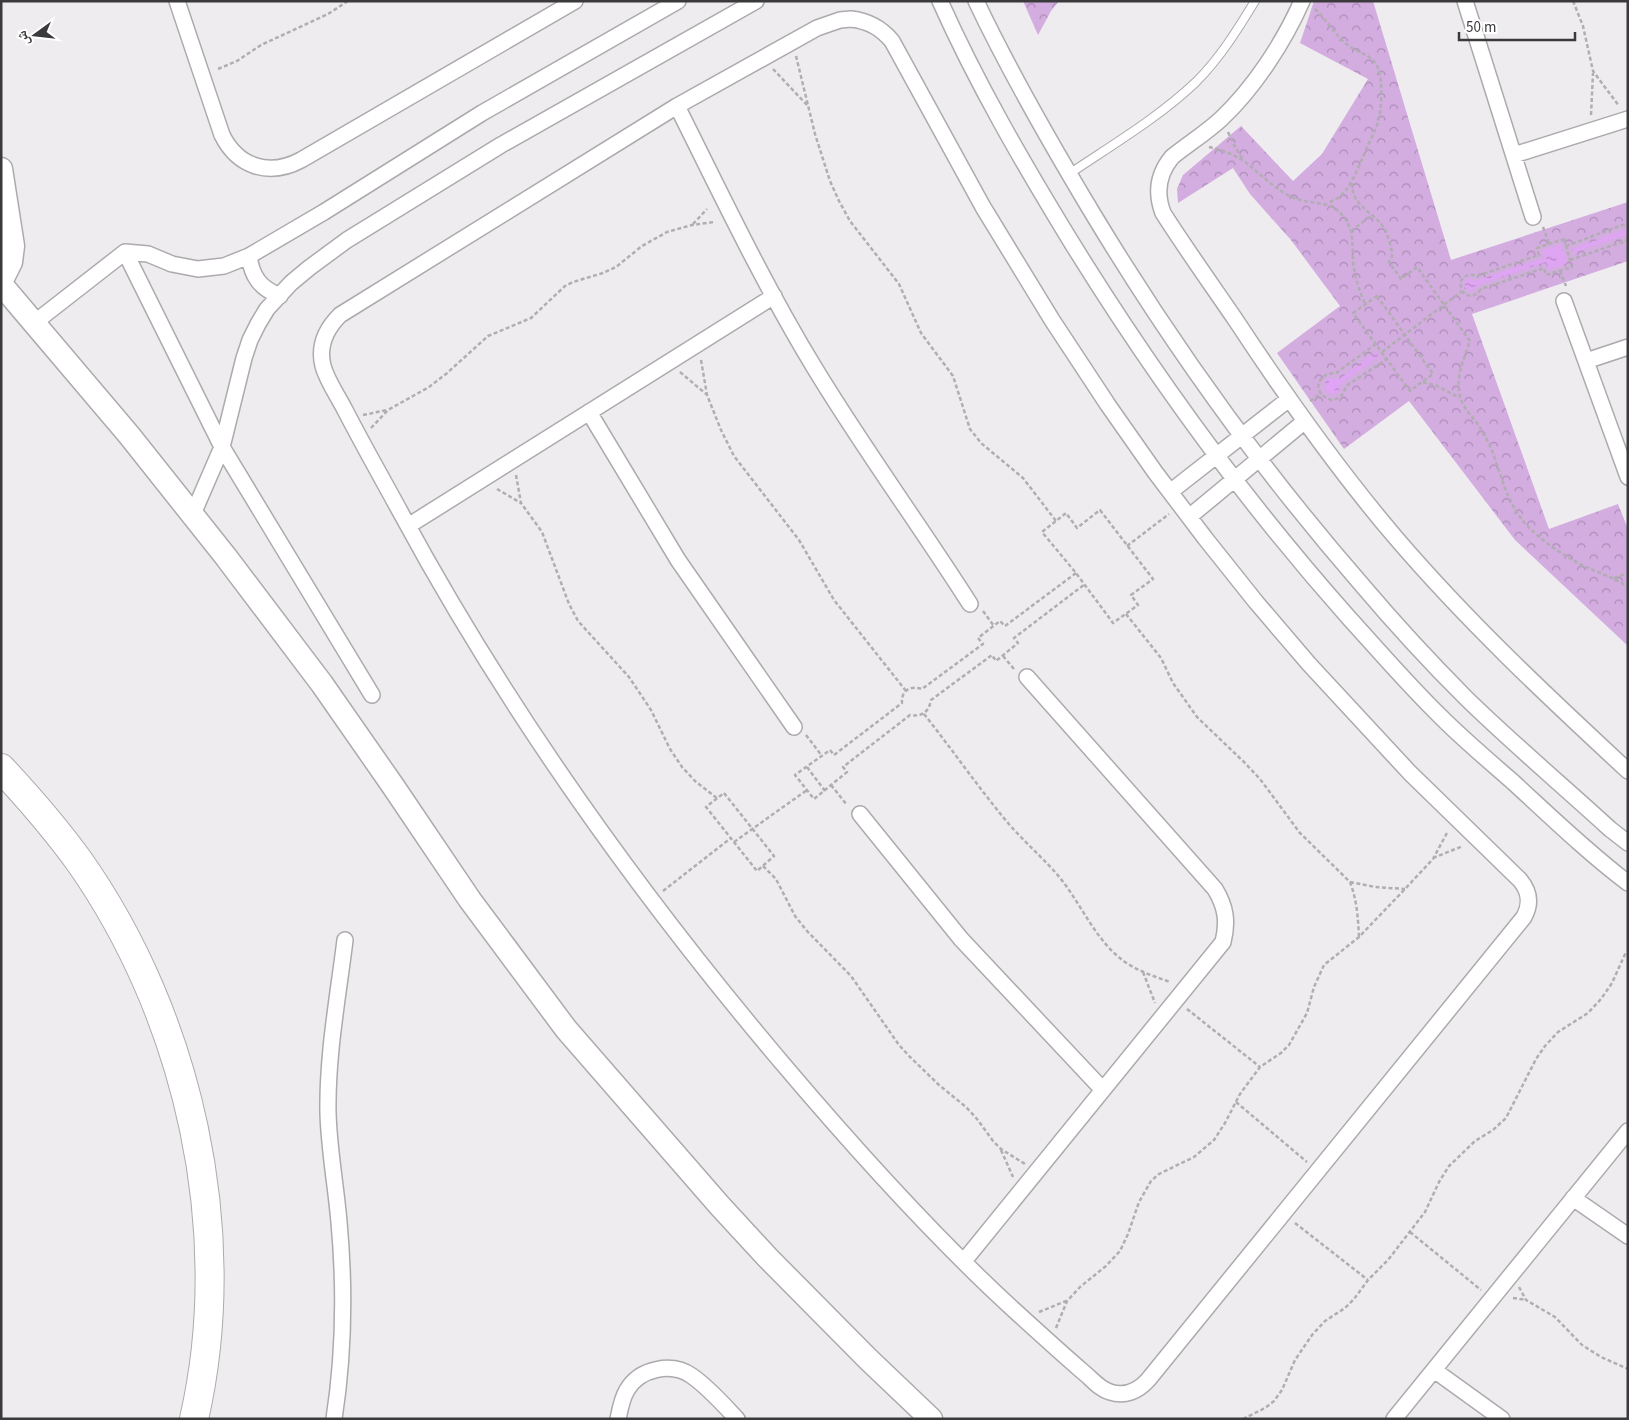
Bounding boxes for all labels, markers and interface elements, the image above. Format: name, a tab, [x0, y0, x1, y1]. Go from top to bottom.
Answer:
north arrow	[10, 10, 60, 60]
scale bar	[1459, 10, 1575, 42]
text: 50 m	[1466, 17, 1496, 38]
text: ش	[12, 28, 35, 48]

